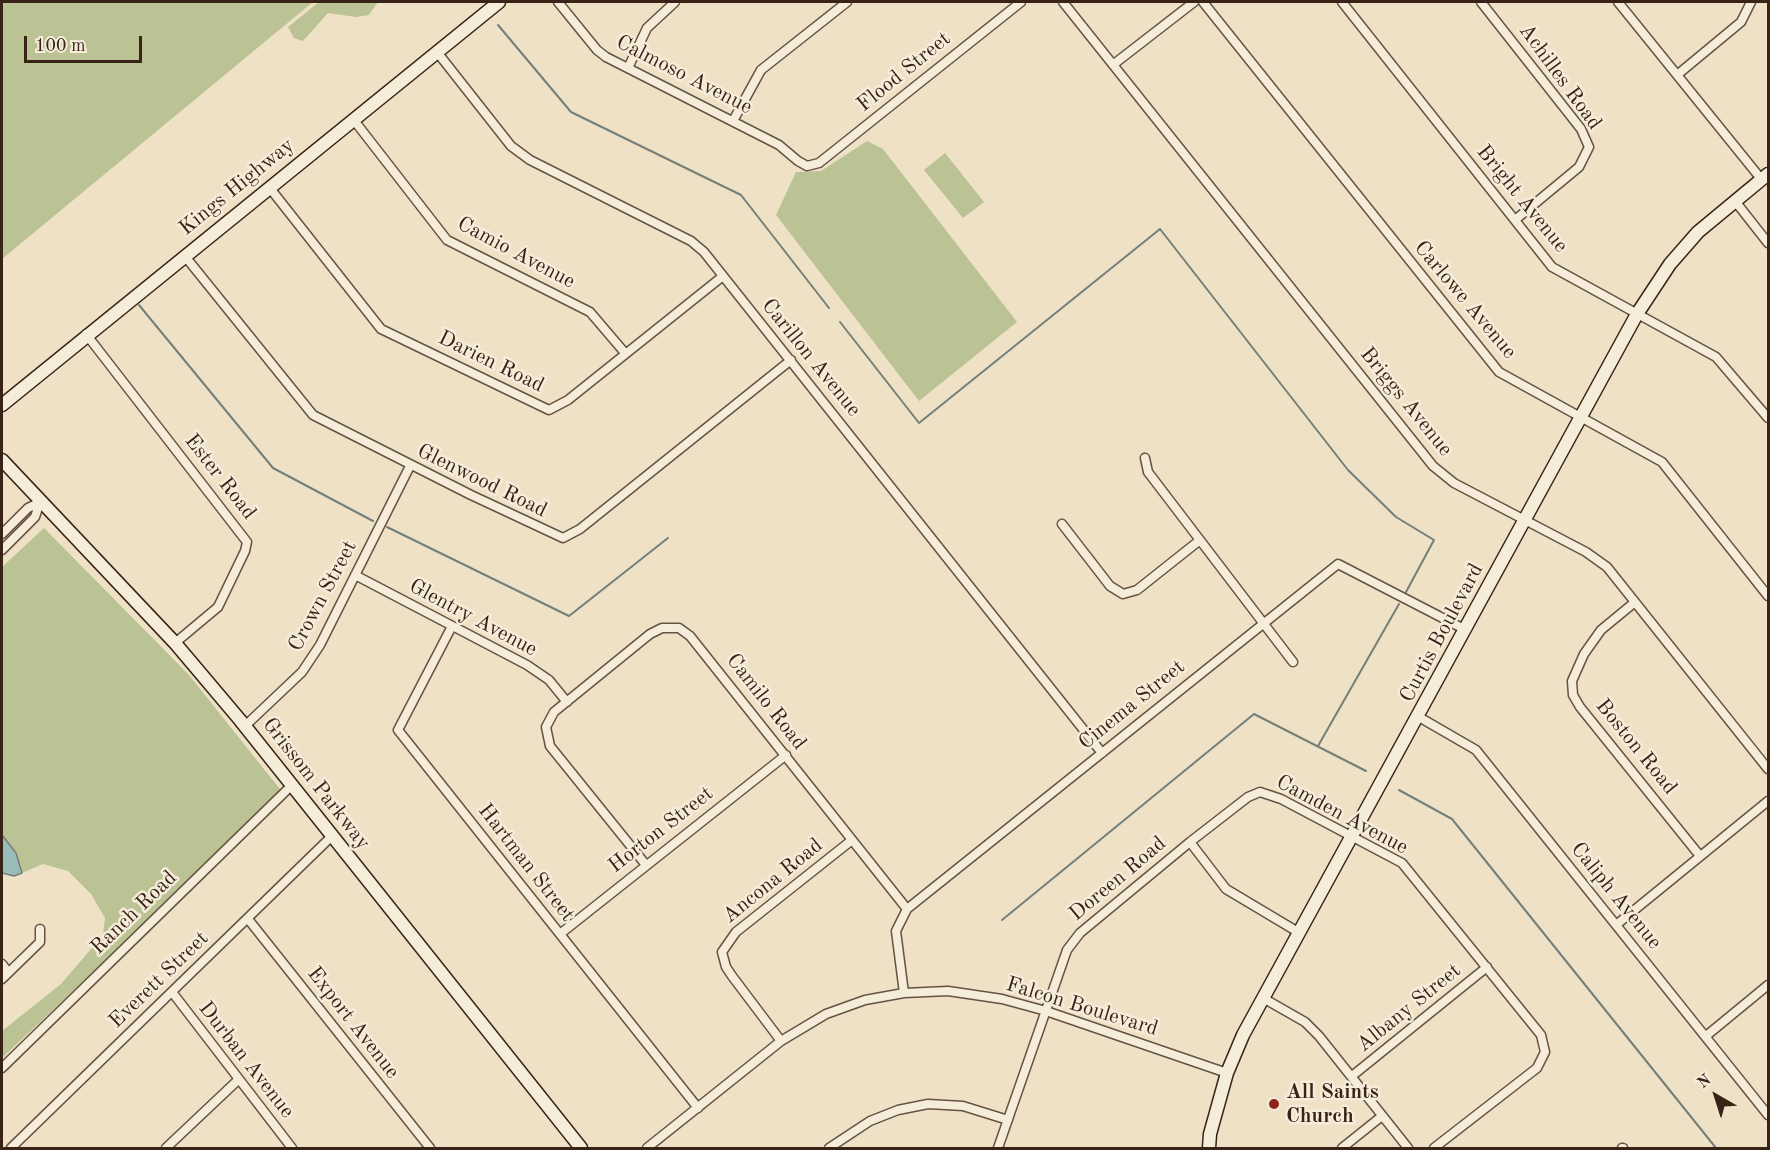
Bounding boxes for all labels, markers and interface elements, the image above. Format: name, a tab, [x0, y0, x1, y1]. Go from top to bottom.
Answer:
street label: Achilles Road	[1513, 19, 1607, 135]
scale bar	[27, 24, 146, 62]
street label: Flood Street	[852, 27, 956, 117]
street label: Calmoso Avenue	[612, 30, 756, 120]
text: 100 m	[35, 37, 86, 55]
street label: Kings Highway	[174, 133, 300, 241]
street label: Bright Avenue	[1471, 140, 1573, 258]
street label: Camio Avenue	[453, 211, 579, 295]
street label: Carlowe Avenue	[1408, 236, 1522, 364]
street label: Carillon Avenue	[756, 294, 866, 422]
street label: Darien Road	[434, 326, 548, 398]
street label: Briggs Avenue	[1354, 342, 1458, 462]
street label: Ester Road	[179, 429, 261, 525]
street label: Glenwood Road	[413, 439, 551, 523]
street label: Crown Street	[283, 536, 363, 656]
street label: Curtis Boulevard	[1395, 559, 1489, 707]
street label: Glentry Avenue	[405, 574, 541, 662]
street label: Camilo Road	[721, 649, 811, 755]
street label: Cinema Street	[1074, 655, 1190, 755]
street label: Boston Road	[1590, 694, 1682, 800]
street label: Grissom Parkway	[257, 713, 375, 855]
street label: Camden Avenue	[1272, 770, 1412, 860]
street label: Horton Street	[604, 781, 718, 879]
street label: Hartman Street	[472, 799, 580, 927]
street label: Doreen Road	[1064, 831, 1172, 927]
street label: Ancona Road	[718, 833, 828, 929]
street label: Caliph Avenue	[1565, 837, 1667, 955]
street label: Ranch Road	[86, 866, 182, 960]
street label: Everett Street	[104, 926, 214, 1034]
street label: Albany Street	[1352, 958, 1466, 1058]
street label: Export Avenue	[301, 962, 405, 1084]
street label: Falcon Boulevard	[1003, 972, 1161, 1042]
street label: Durban Avenue	[193, 997, 299, 1123]
north arrow	[1686, 1066, 1746, 1126]
text: N	[1695, 1072, 1714, 1092]
place label: All Saints Church	[1286, 1079, 1379, 1129]
marker: All Saints Church	[1267, 1097, 1281, 1111]

